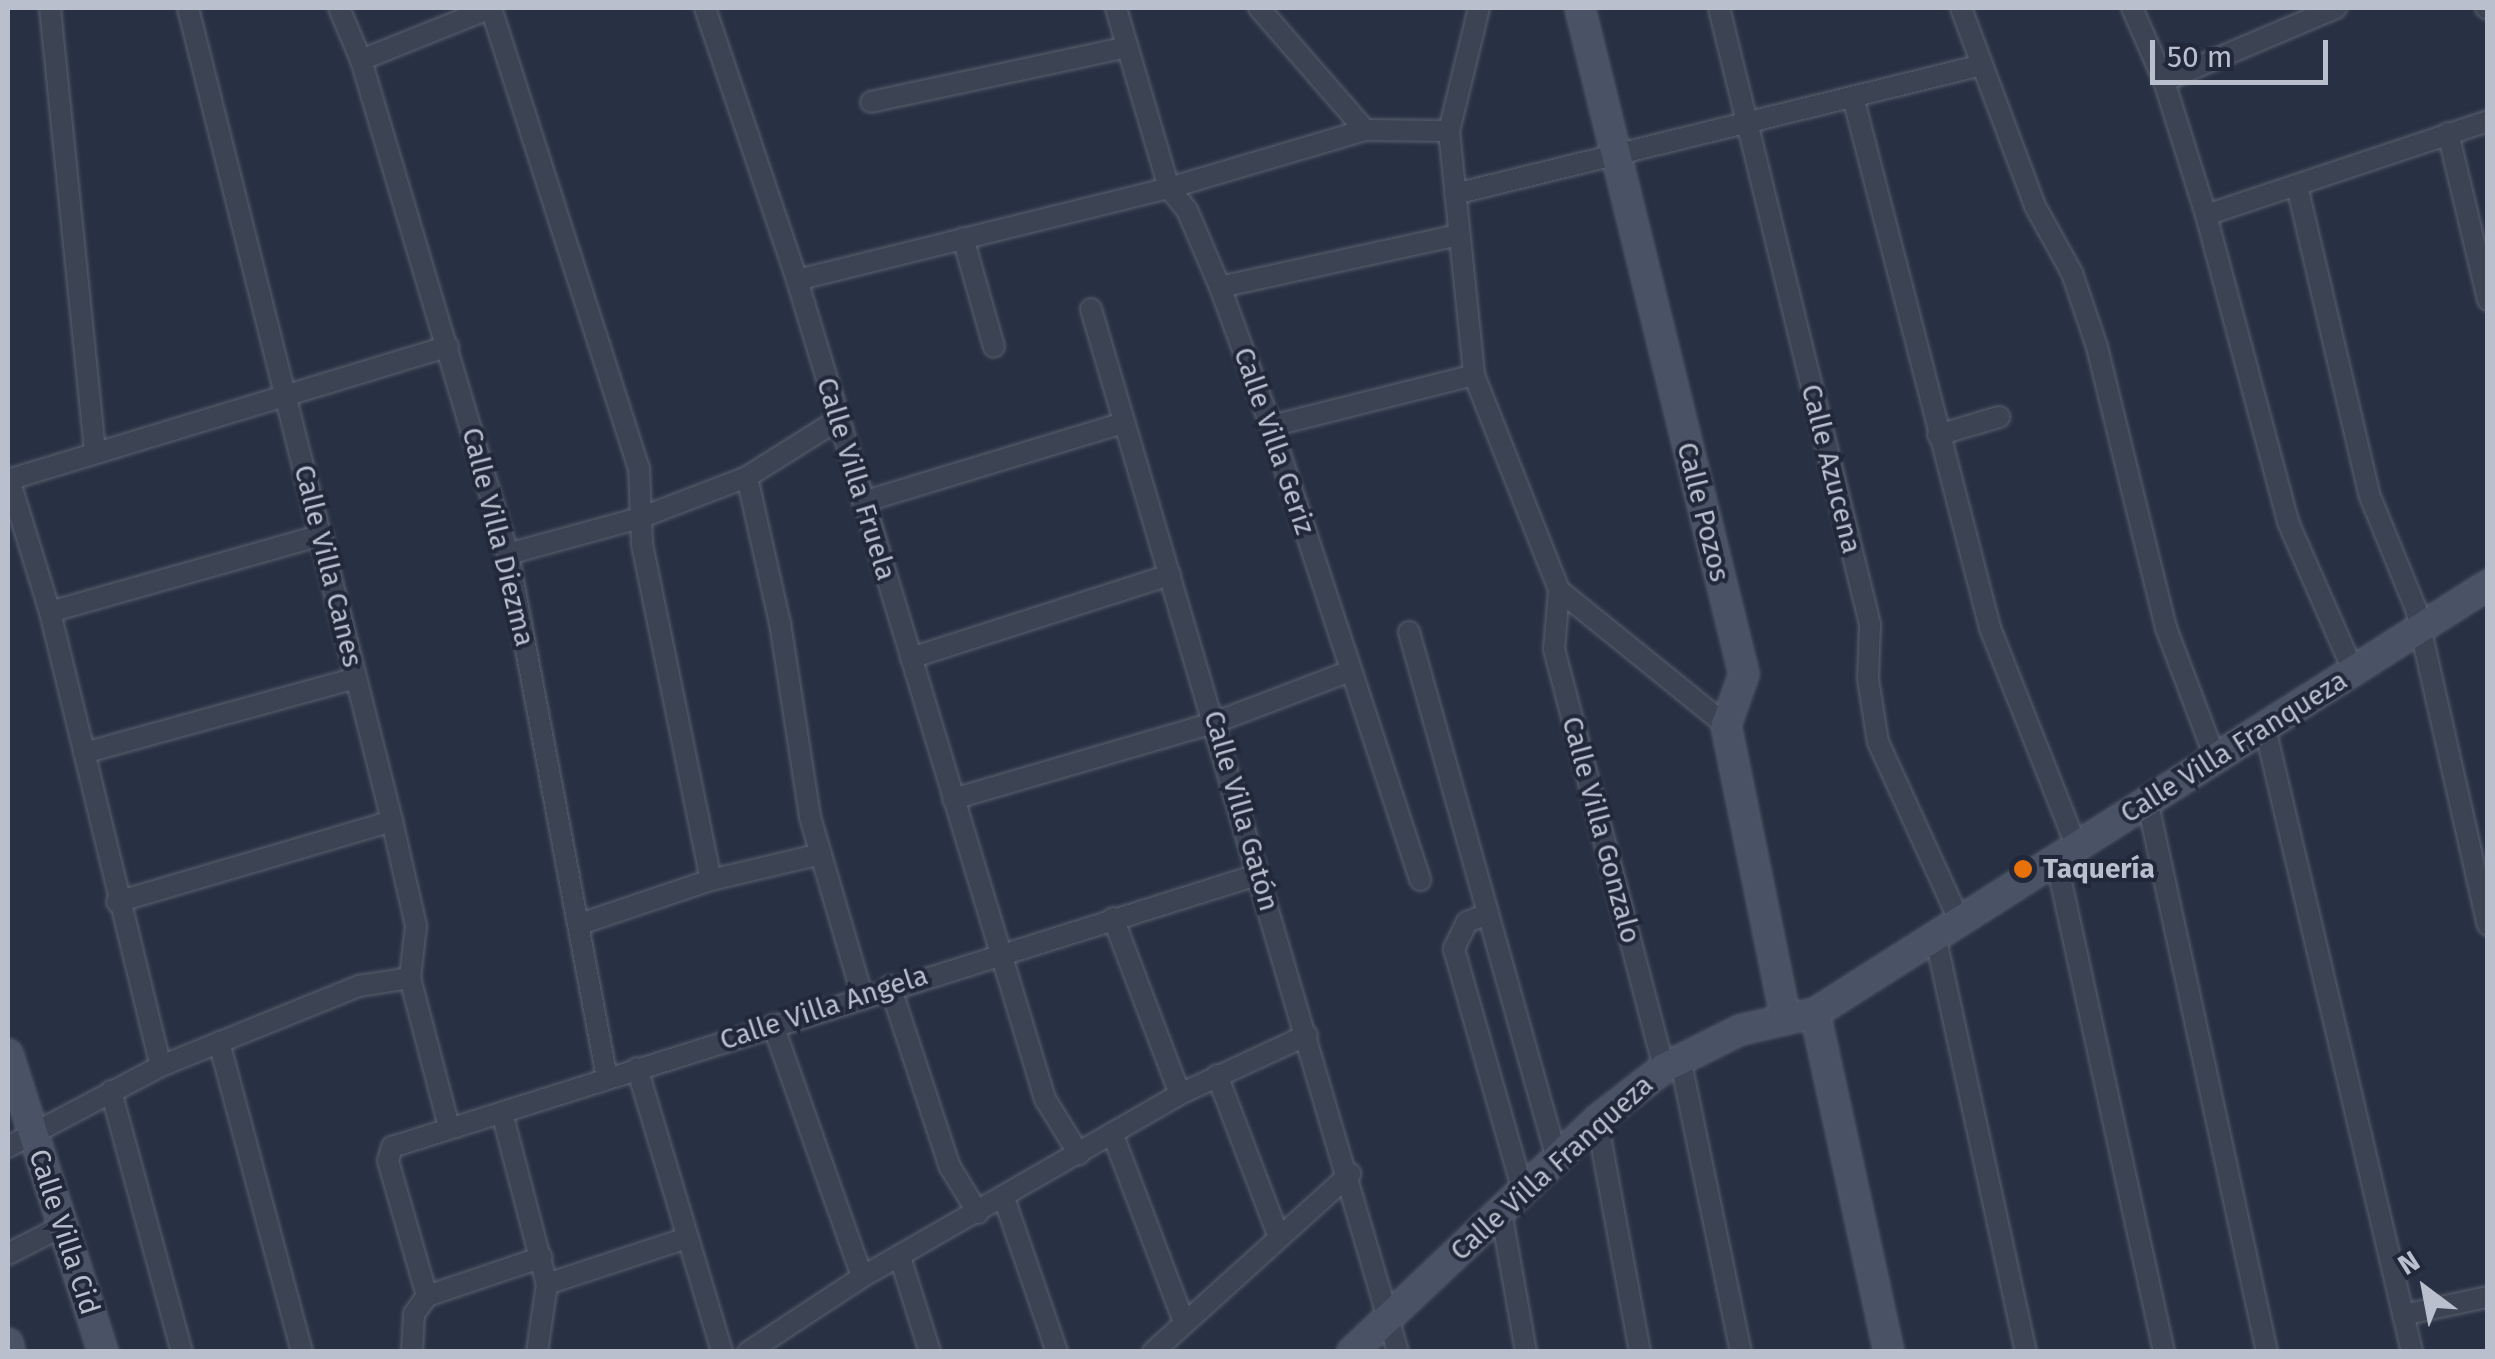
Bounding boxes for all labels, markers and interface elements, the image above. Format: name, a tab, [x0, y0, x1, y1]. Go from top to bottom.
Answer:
scale bar	[2155, 20, 2332, 82]
text: 50 m	[2167, 39, 2232, 75]
street label: Calle Villa Geriz	[1226, 343, 1322, 539]
street label: Calle Villa Fruela	[809, 374, 903, 584]
street label: Calle Azucena	[1794, 381, 1868, 557]
street label: Calle Villa Diezma	[455, 424, 541, 650]
street label: Calle Pozos	[1669, 439, 1737, 585]
street label: Calle Villa Canes	[287, 461, 369, 671]
street label: Calle Villa Franqueza	[2114, 664, 2354, 830]
street label: Calle Villa Gatón	[1196, 707, 1286, 915]
street label: Calle Villa Gonzalo	[1555, 713, 1647, 947]
place label: Taquería	[2043, 852, 2155, 886]
marker: Taquería	[2012, 858, 2034, 880]
street label: Calle Villa Angela	[716, 959, 932, 1057]
street label: Calle Villa Franqueza	[1444, 1068, 1660, 1268]
street label: Calle Villa Cid	[21, 1145, 107, 1319]
north arrow	[2375, 1239, 2475, 1339]
text: N	[2392, 1244, 2425, 1282]

